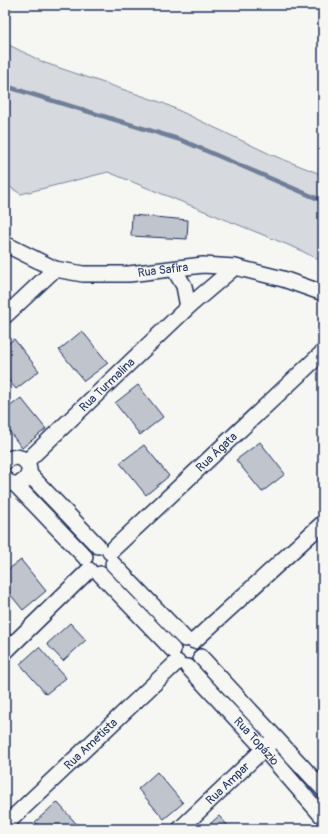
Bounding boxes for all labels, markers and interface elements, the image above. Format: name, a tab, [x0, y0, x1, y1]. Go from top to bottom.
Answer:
street label: Rua Safira	[137, 260, 189, 281]
street label: Rua Turmalina	[76, 355, 139, 415]
street label: Rua Ágata	[193, 429, 241, 475]
street label: Rua Topázio	[230, 714, 282, 769]
street label: Rua Ametista	[61, 715, 121, 773]
street label: Rua Ampar	[203, 759, 254, 808]

